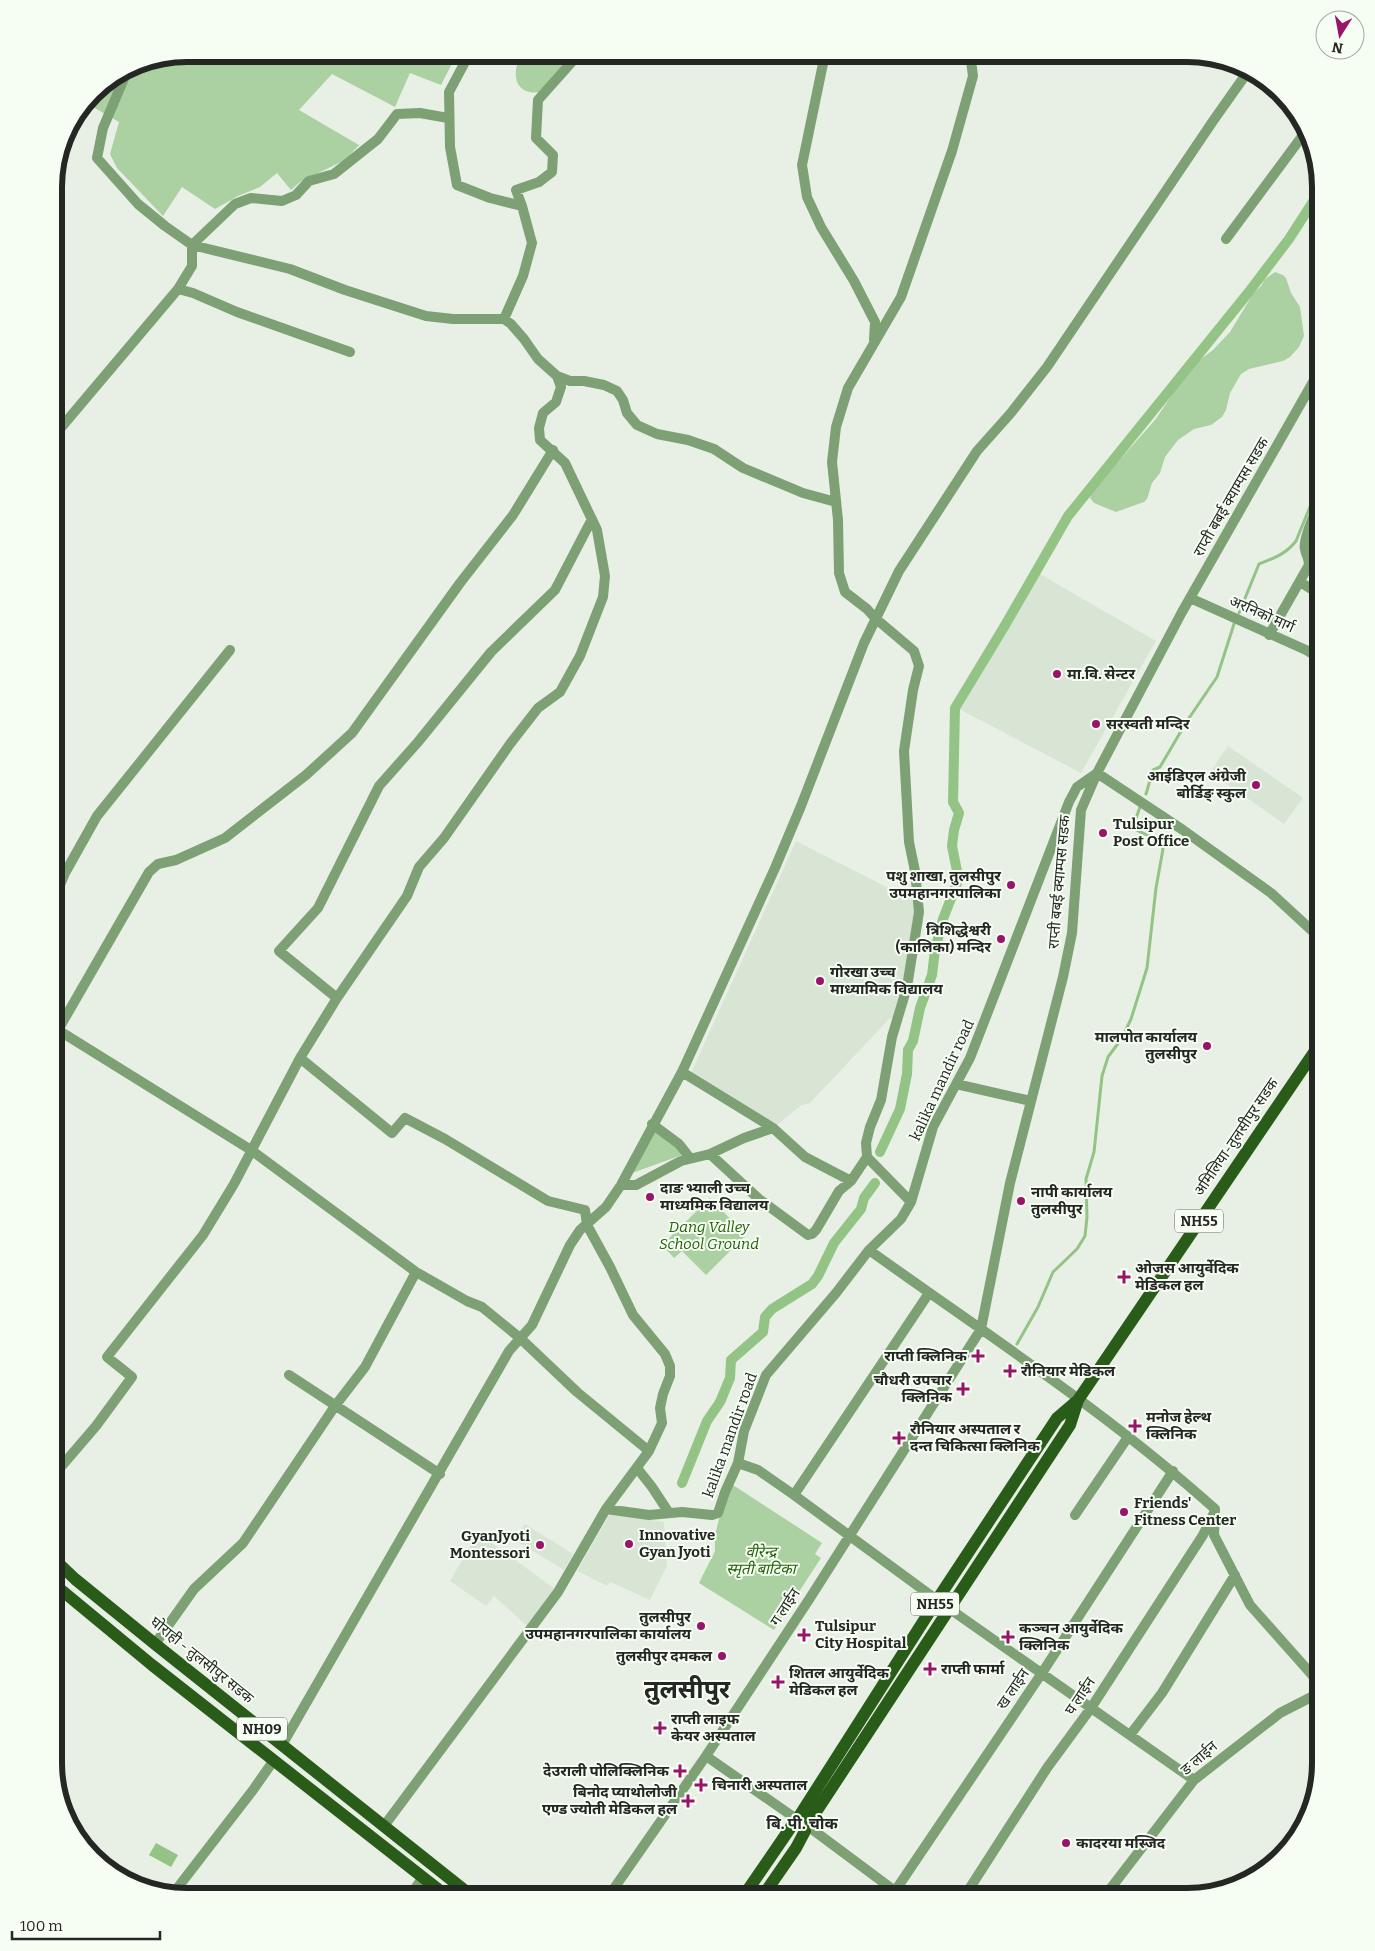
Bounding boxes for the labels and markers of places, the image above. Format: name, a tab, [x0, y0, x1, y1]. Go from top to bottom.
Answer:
place label: मा.वि. सेन्टर	[1067, 665, 1136, 683]
marker: मा.वि. सेन्टर	[1051, 668, 1063, 680]
place label: सरस्वती मन्दिर	[1106, 715, 1190, 733]
marker: सरस्वती मन्दिर	[1090, 718, 1102, 730]
place label: आईडिएल अंग्रेजी बोर्डिङ् स्कुल	[1147, 767, 1247, 803]
marker: आईडिएल अंग्रेजी बोर्डिङ् स्कुल	[1250, 779, 1262, 791]
place label: Tulsipur Post Office	[1113, 815, 1189, 850]
marker: Tulsipur Post Office	[1097, 827, 1109, 839]
place label: पशु शाखा, तुलसीपुर उपमहानगरपालिका	[886, 867, 1002, 902]
marker: पशु शाखा, तुलसीपुर उपमहानगरपालिका	[1005, 879, 1017, 891]
place label: त्रिशिद्धेश्वरी (कालिका) मन्दिर	[895, 921, 992, 956]
marker: त्रिशिद्धेश्वरी (कालिका) मन्दिर	[995, 933, 1007, 945]
place label: गोरखा उच्च माध्यामिक विद्यालय	[830, 963, 943, 998]
marker: गोरखा उच्च माध्यामिक विद्यालय	[814, 975, 826, 987]
place label: मालपोत कार्यालय तुलसीपुर	[1095, 1028, 1197, 1064]
marker: मालपोत कार्यालय तुलसीपुर	[1201, 1040, 1213, 1052]
place label: दाङ भ्याली उच्च माध्यमिक विद्यालय	[660, 1179, 769, 1214]
place label: नापी कार्यालय तुलसीपुर	[1031, 1183, 1113, 1219]
marker: दाङ भ्याली उच्च माध्यमिक विद्यालय	[644, 1191, 656, 1203]
marker: नापी कार्यालय तुलसीपुर	[1015, 1195, 1027, 1207]
place label: ओजस आयुर्वेदिक मेडिकल हल	[1135, 1259, 1239, 1294]
marker: ओजस आयुर्वेदिक मेडिकल हल	[1117, 1270, 1131, 1284]
place label: राप्ती क्लिनिक	[884, 1347, 968, 1365]
marker: राप्ती क्लिनिक	[971, 1349, 985, 1363]
place label: रौनियार मेडिकल	[1021, 1362, 1116, 1380]
marker: रौनियार मेडिकल	[1003, 1364, 1017, 1378]
place label: चौधरी उपचार क्लिनिक	[874, 1371, 953, 1406]
marker: चौधरी उपचार क्लिनिक	[956, 1382, 970, 1396]
place label: मनोज हेल्थ क्लिनिक	[1146, 1408, 1211, 1443]
marker: मनोज हेल्थ क्लिनिक	[1128, 1419, 1142, 1433]
place label: रौनियार अस्पताल र दन्त चिकित्सा क्लिनिक	[910, 1420, 1041, 1455]
marker: रौनियार अस्पताल र दन्त चिकित्सा क्लिनिक	[892, 1431, 906, 1445]
place label: Friends' Fitness Center	[1134, 1494, 1236, 1529]
marker: Friends' Fitness Center	[1118, 1506, 1130, 1518]
place label: Innovative Gyan Jyoti	[639, 1526, 715, 1561]
place label: GyanJyoti Montessori	[450, 1527, 530, 1562]
marker: Innovative Gyan Jyoti	[623, 1538, 635, 1550]
marker: GyanJyoti Montessori	[534, 1539, 546, 1551]
place label: तुलसीपुर उपमहानगरपालिका कार्यालय	[525, 1608, 691, 1643]
place label: Tulsipur City Hospital	[815, 1617, 907, 1652]
place label: कञ्चन आयुर्वेदिक क्लिनिक	[1019, 1619, 1124, 1654]
marker: तुलसीपुर उपमहानगरपालिका कार्यालय	[695, 1620, 707, 1632]
marker: Tulsipur City Hospital	[797, 1628, 811, 1642]
marker: कञ्चन आयुर्वेदिक क्लिनिक	[1001, 1630, 1015, 1644]
place label: तुलसीपुर दमकल	[616, 1647, 713, 1666]
marker: तुलसीपुर दमकल	[716, 1650, 728, 1662]
place label: राप्ती फार्मा	[941, 1660, 1005, 1678]
marker: राप्ती फार्मा	[923, 1662, 937, 1676]
place label: शितल आयुर्वेदिक मेडिकल हल	[789, 1664, 889, 1699]
marker: शितल आयुर्वेदिक मेडिकल हल	[771, 1675, 785, 1689]
place label: राप्ती लाइफ केयर अस्पताल	[671, 1710, 756, 1745]
marker: राप्ती लाइफ केयर अस्पताल	[653, 1721, 667, 1735]
place label: देउराली पोलिक्लिनिक	[543, 1762, 670, 1780]
marker: देउराली पोलिक्लिनिक	[673, 1764, 687, 1778]
place label: चिनारी अस्पताल	[712, 1776, 808, 1794]
marker: चिनारी अस्पताल	[694, 1778, 708, 1792]
place label: बिनोद प्याथोलोजी एण्ड ज्योती मेडिकल हल	[542, 1783, 678, 1818]
marker: बिनोद प्याथोलोजी एण्ड ज्योती मेडिकल हल	[681, 1794, 695, 1808]
place label: कादरया मस्जिद	[1076, 1834, 1166, 1852]
marker: कादरया मस्जिद	[1060, 1837, 1072, 1849]

